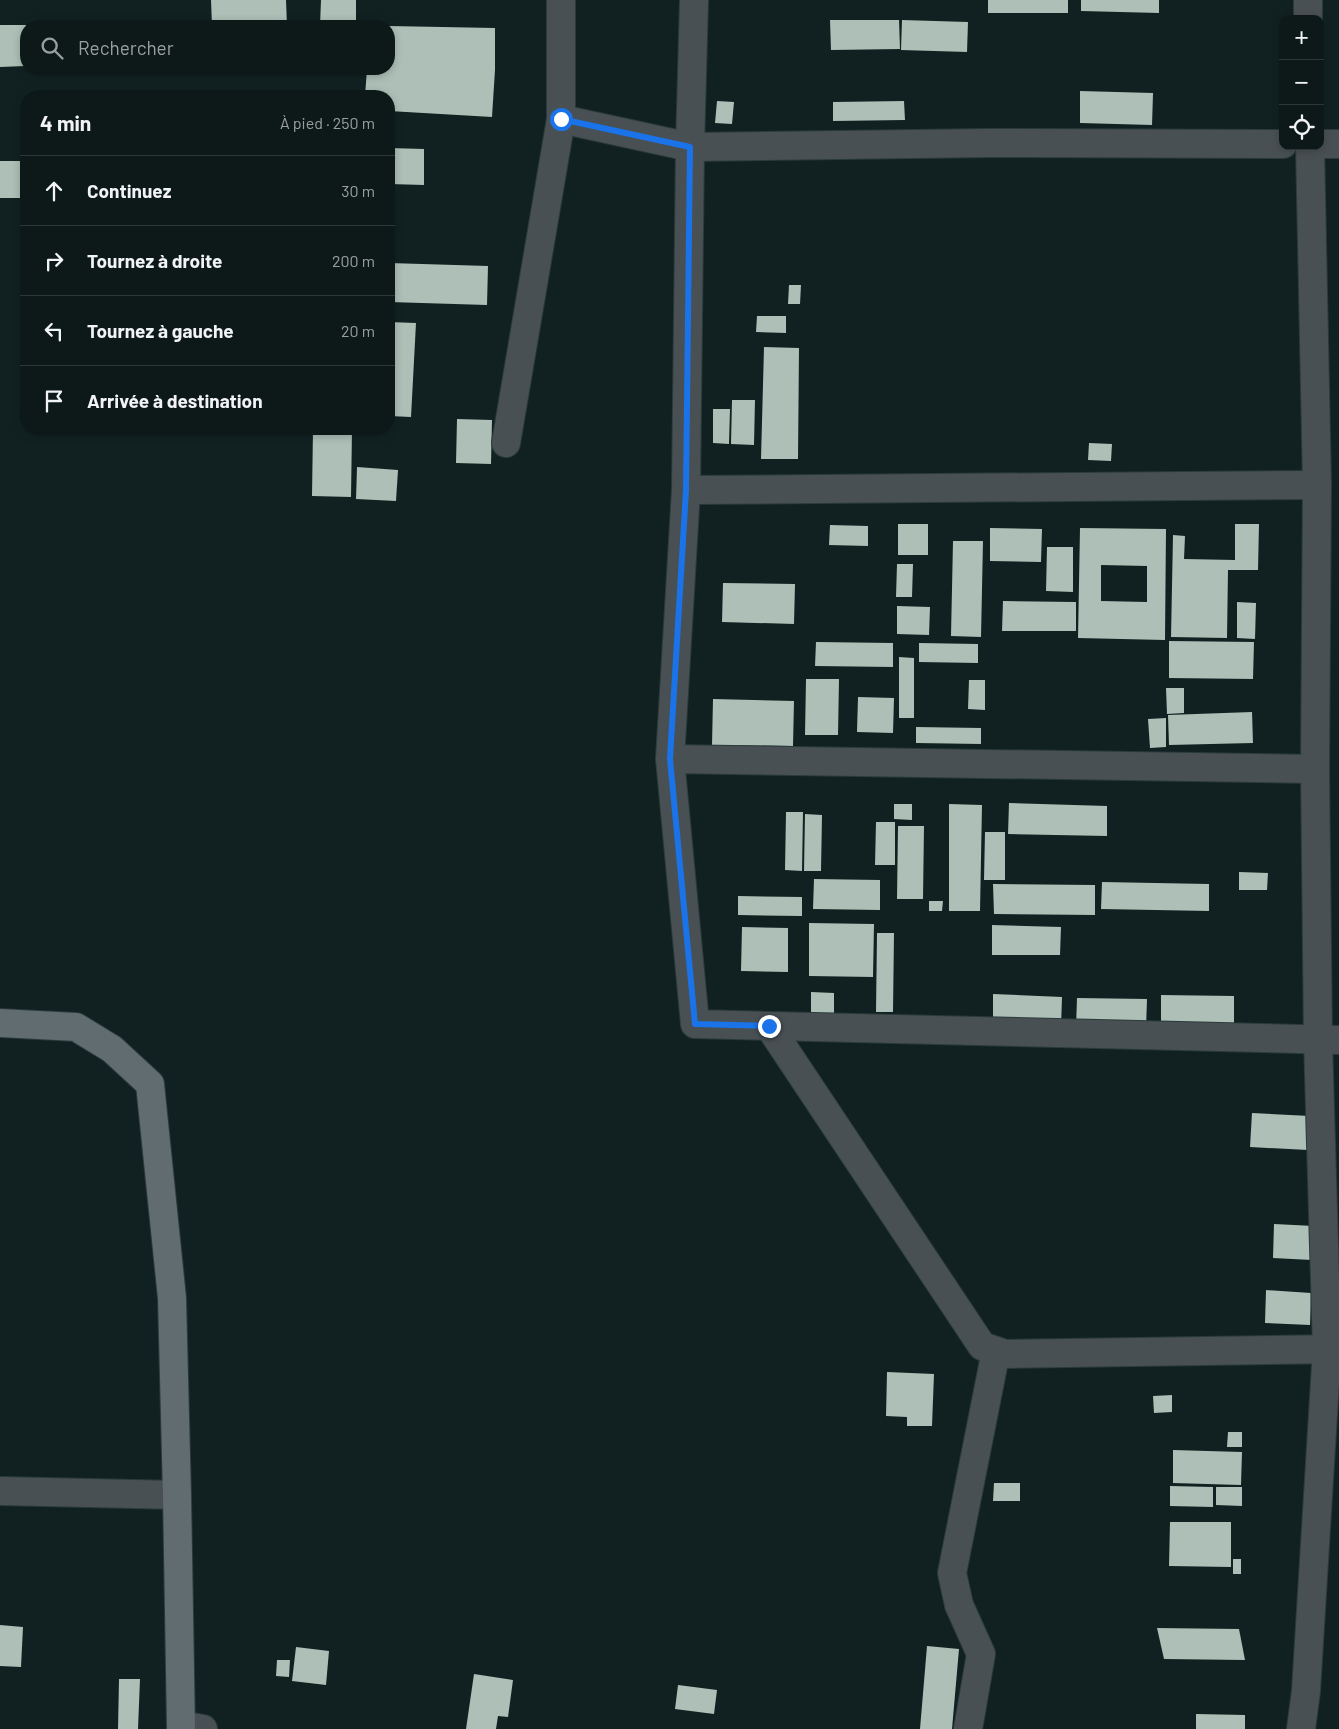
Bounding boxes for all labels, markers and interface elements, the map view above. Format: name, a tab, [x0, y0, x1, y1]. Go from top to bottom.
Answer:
map controls	[1279, 15, 1324, 150]
button: +	[1279, 15, 1324, 60]
search box	[20, 20, 395, 75]
icon: search	[38, 34, 66, 62]
text: Rechercher	[78, 36, 174, 59]
button: −	[1279, 60, 1324, 105]
button: locate	[1279, 105, 1324, 150]
route start	[550, 108, 573, 131]
text: 4 min	[40, 110, 91, 135]
text: À pied · 250 m	[280, 113, 375, 132]
icon: ahead	[40, 177, 68, 205]
text: Continuez	[87, 179, 171, 202]
text: 30 m	[341, 181, 375, 200]
icon: right	[40, 247, 68, 275]
text: Tournez à droite	[87, 249, 223, 272]
text: 200 m	[332, 251, 375, 270]
icon: left	[40, 317, 68, 345]
text: Tournez à gauche	[87, 319, 234, 342]
text: 20 m	[341, 321, 375, 340]
icon: arrive	[40, 387, 68, 415]
text: Arrivée à destination	[87, 389, 263, 412]
route end	[758, 1015, 781, 1038]

